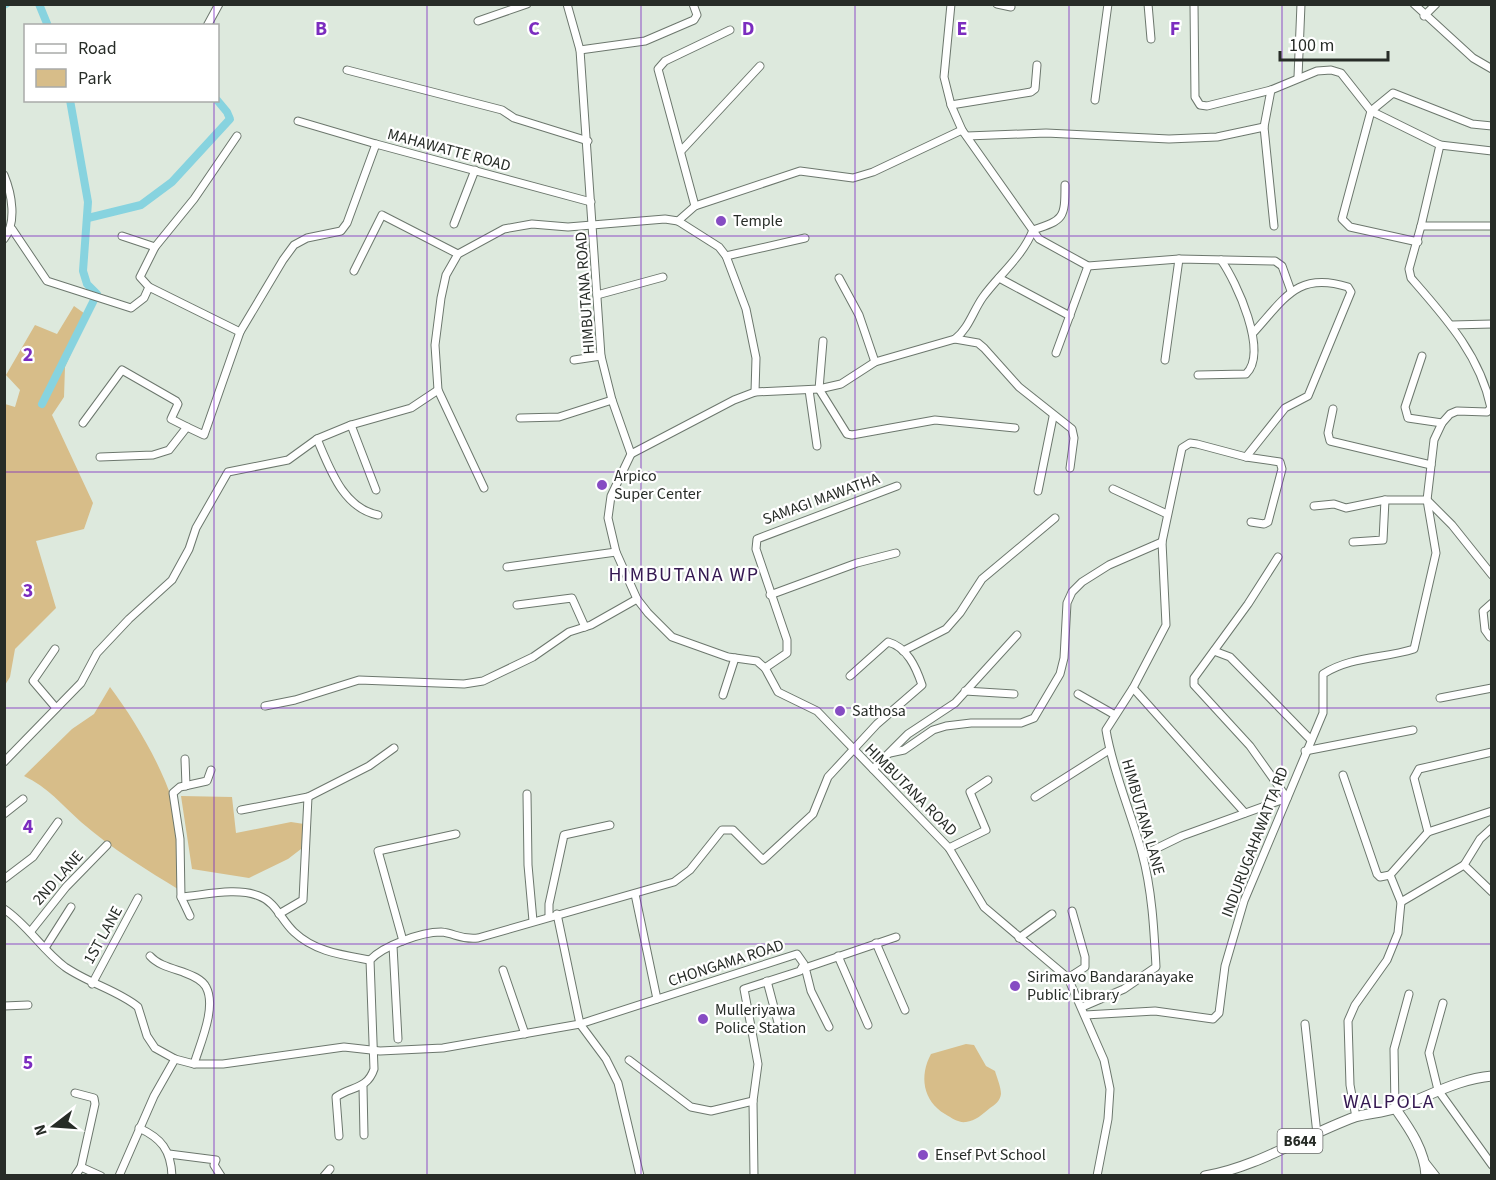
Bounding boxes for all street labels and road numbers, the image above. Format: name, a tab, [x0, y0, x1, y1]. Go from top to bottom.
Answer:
street label: MAHAWATTE ROAD	[385, 123, 513, 177]
street label: HIMBUTANA ROAD	[570, 231, 600, 355]
street label: SAMAGI MAWATHA	[759, 468, 883, 530]
street label: HIMBUTANA ROAD	[860, 739, 962, 841]
street label: HIMBUTANA LANE	[1116, 756, 1170, 878]
street label: INDURUGAHAWATTA RD	[1216, 763, 1294, 920]
street label: 2ND LANE	[28, 846, 88, 910]
street label: 1ST LANE	[78, 902, 128, 968]
street label: CHONGAMA ROAD	[665, 934, 787, 992]
road number: B644	[1278, 1129, 1322, 1153]

